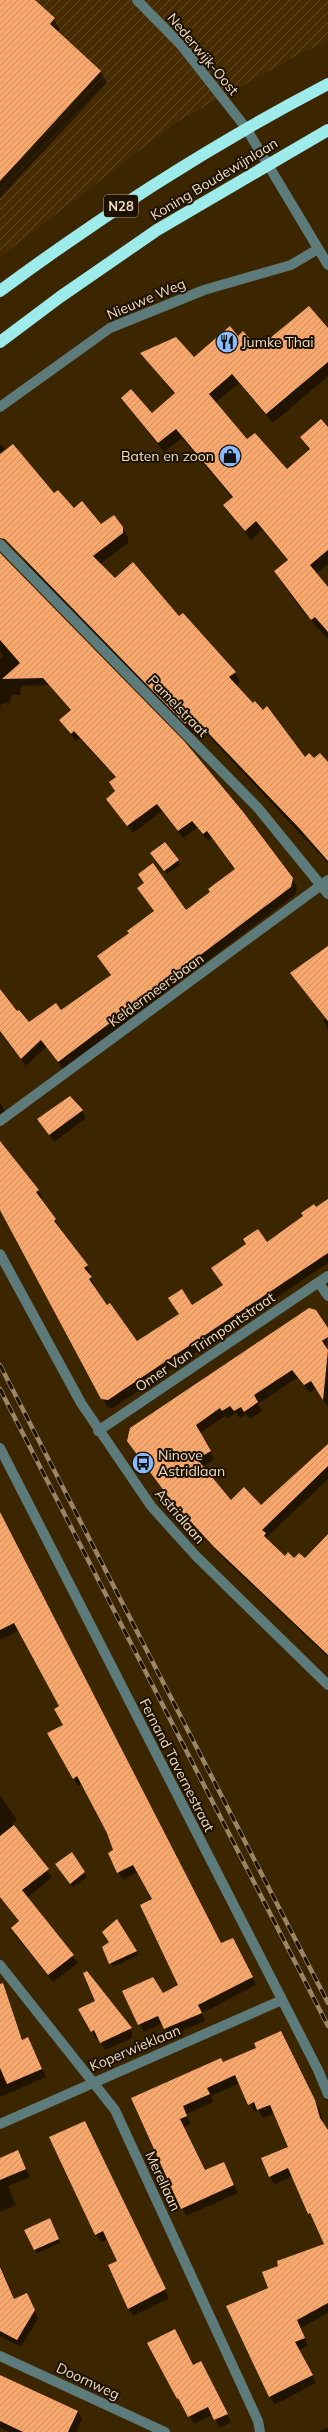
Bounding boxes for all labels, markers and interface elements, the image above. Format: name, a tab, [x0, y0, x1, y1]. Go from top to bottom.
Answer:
street label: Nederwijk-Oost	[163, 9, 243, 99]
street label: Koning Boudewijnlaan	[147, 134, 281, 224]
road number: N28	[104, 195, 138, 217]
street label: Nieuwe Weg	[104, 274, 188, 324]
restaurant icon: Jumke Thai	[214, 329, 240, 355]
place label: Jumke Thai	[242, 333, 314, 351]
shop icon: Baten en zoon	[217, 443, 243, 469]
place label: Baten en zoon	[121, 447, 214, 465]
street label: Pamelstraat	[144, 671, 212, 741]
street label: Keldermeersbaan	[105, 949, 207, 1031]
street label: Omer Van Trimpontstraat	[132, 1288, 278, 1396]
place label: Ninove Astridlaan	[158, 1446, 225, 1480]
bus stop icon: Ninove Astridlaan	[130, 1450, 156, 1476]
street label: Astridlaan	[151, 1485, 209, 1547]
street label: Fernand Tavernestraat	[136, 1695, 218, 1835]
street label: Koperwieklaan	[87, 2021, 183, 2075]
street label: Merellaan	[141, 2148, 185, 2214]
street label: Doornweg	[53, 2359, 123, 2403]

